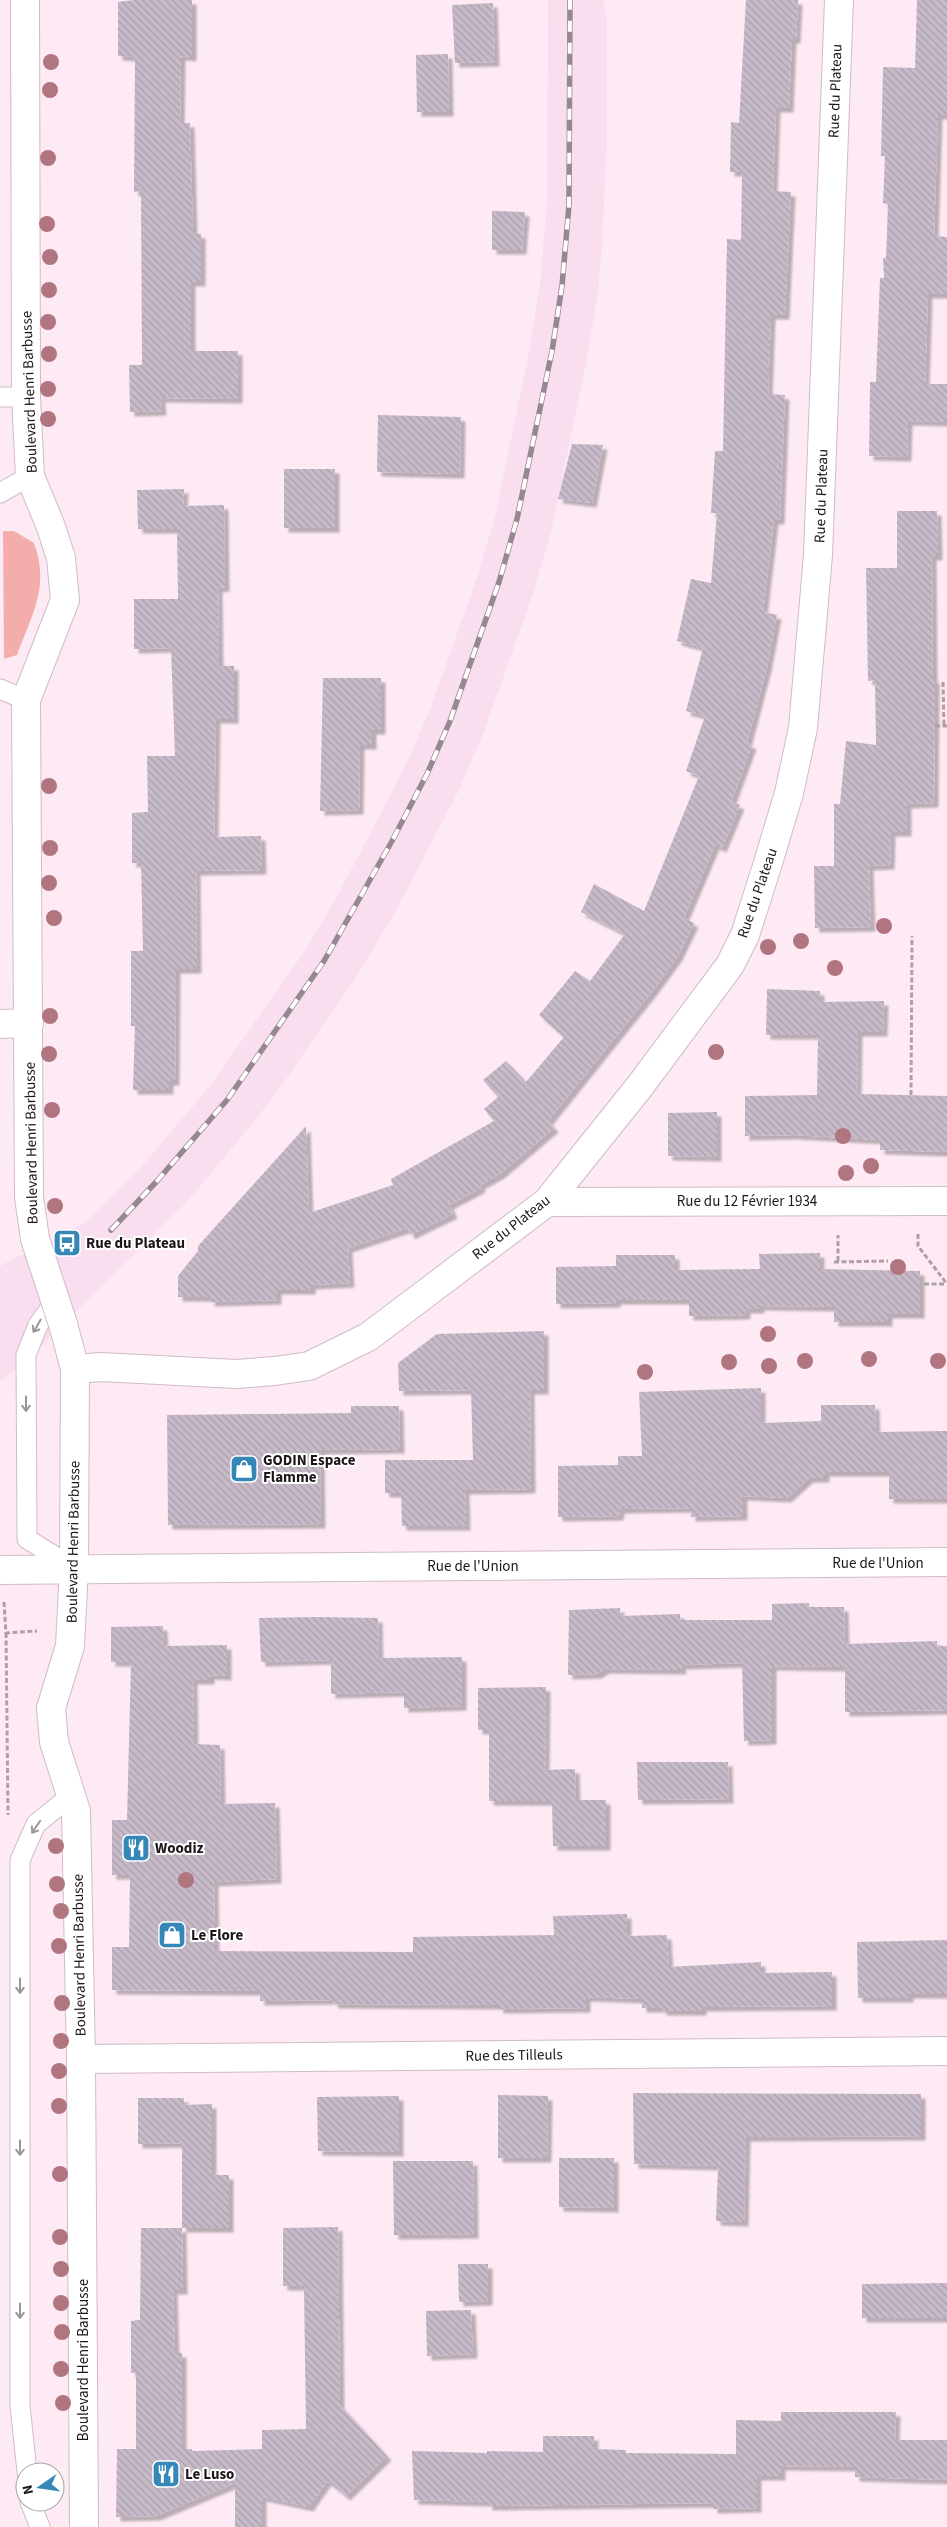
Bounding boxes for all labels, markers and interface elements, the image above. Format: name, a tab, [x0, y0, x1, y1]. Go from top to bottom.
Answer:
street label: Rue du Plateau	[823, 44, 848, 138]
street label: Boulevard Henri Barbusse	[16, 310, 43, 474]
street label: Rue du Plateau	[809, 449, 834, 543]
street label: Rue du Plateau	[732, 845, 783, 941]
street label: Boulevard Henri Barbusse	[20, 1062, 43, 1224]
street label: Rue du Plateau	[468, 1190, 555, 1265]
street label: Rue du 12 Février 1934	[677, 1191, 818, 1212]
bus stop icon: Rue du Plateau	[52, 1228, 82, 1258]
place label: Rue du Plateau	[86, 1233, 185, 1254]
one-way arrow	[32, 1319, 42, 1333]
one-way arrow	[21, 1396, 31, 1412]
place label: GODIN Espace Flamme	[263, 1450, 356, 1488]
shop icon: GODIN Espace Flamme	[229, 1454, 259, 1484]
street label: Boulevard Henri Barbusse	[62, 1461, 85, 1623]
street label: Rue de l'Union	[832, 1553, 924, 1574]
street label: Rue de l'Union	[427, 1556, 519, 1577]
one-way arrow	[31, 1820, 41, 1834]
restaurant icon: Woodiz	[121, 1833, 151, 1863]
place label: Woodiz	[155, 1838, 204, 1859]
street label: Boulevard Henri Barbusse	[68, 1874, 91, 2036]
shop icon: Le Flore	[157, 1920, 187, 1950]
place label: Le Flore	[191, 1925, 244, 1946]
one-way arrow	[15, 1977, 25, 1993]
street label: Rue des Tilleuls	[465, 2044, 563, 2067]
one-way arrow	[15, 2140, 25, 2156]
street label: Boulevard Henri Barbusse	[73, 2279, 94, 2441]
one-way arrow	[15, 2302, 25, 2318]
restaurant icon: Le Luso	[151, 2459, 181, 2489]
north arrow	[15, 2462, 65, 2512]
place label: Le Luso	[185, 2464, 234, 2485]
text: N	[18, 2483, 39, 2496]

